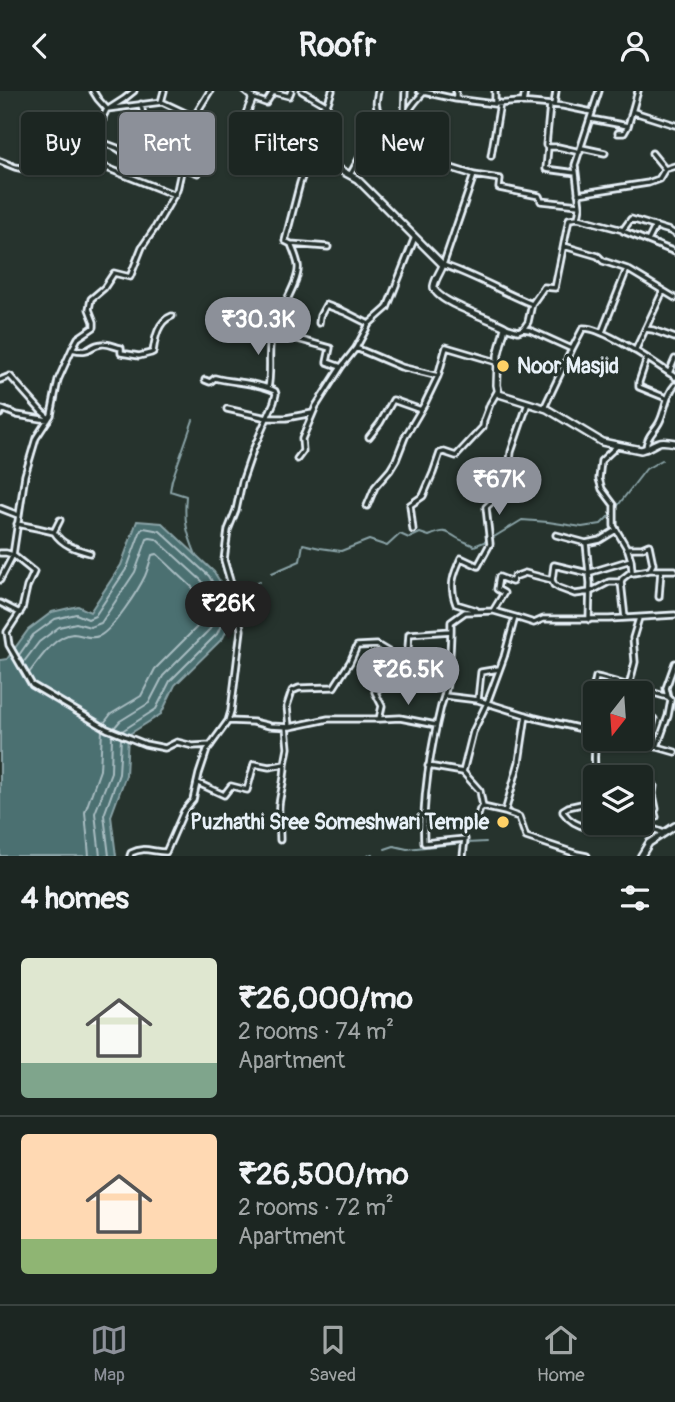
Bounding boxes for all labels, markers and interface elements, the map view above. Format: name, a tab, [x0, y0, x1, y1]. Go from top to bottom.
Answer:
text: Roofr	[299, 26, 376, 66]
icon: back	[21, 27, 59, 65]
icon: person	[616, 27, 654, 65]
chip: Buy	[21, 112, 105, 175]
chip: Rent	[119, 112, 215, 175]
chip: Filters	[229, 112, 342, 175]
chip: New	[356, 112, 449, 175]
pin: ₹30.3K	[201, 297, 315, 357]
text: ₹30.3K	[221, 305, 295, 334]
place label: Noor Masjid	[517, 353, 619, 380]
marker: Noor Masjid	[495, 358, 511, 374]
pin: ₹67K	[458, 457, 540, 517]
text: ₹67K	[473, 465, 526, 494]
pin: ₹26K	[187, 581, 269, 641]
text: ₹26K	[201, 589, 255, 618]
pin: ₹26.5K	[351, 647, 465, 707]
text: ₹26.5K	[372, 655, 444, 684]
north arrow	[583, 681, 653, 751]
map controls	[583, 681, 653, 835]
button: layers	[583, 765, 653, 835]
place label: Puzhathi Sree Someshwari Temple	[190, 809, 490, 836]
marker: Puzhathi Sree Someshwari Temple	[495, 814, 511, 830]
icon: filters	[616, 879, 654, 917]
text: 4 homes	[21, 880, 129, 917]
text: ₹26,000/mo	[238, 980, 413, 1017]
icon: home	[77, 986, 161, 1070]
text: 2 rooms · 74 m²	[238, 1017, 394, 1046]
text: Apartment	[238, 1046, 345, 1075]
text: ₹26,500/mo	[238, 1156, 409, 1193]
icon: home	[77, 1162, 161, 1246]
text: 2 rooms · 72 m²	[238, 1193, 394, 1222]
text: Apartment	[238, 1222, 345, 1251]
tab: Map	[90, 1321, 128, 1387]
tab: Saved	[309, 1321, 356, 1387]
tab: Home	[537, 1321, 585, 1387]

